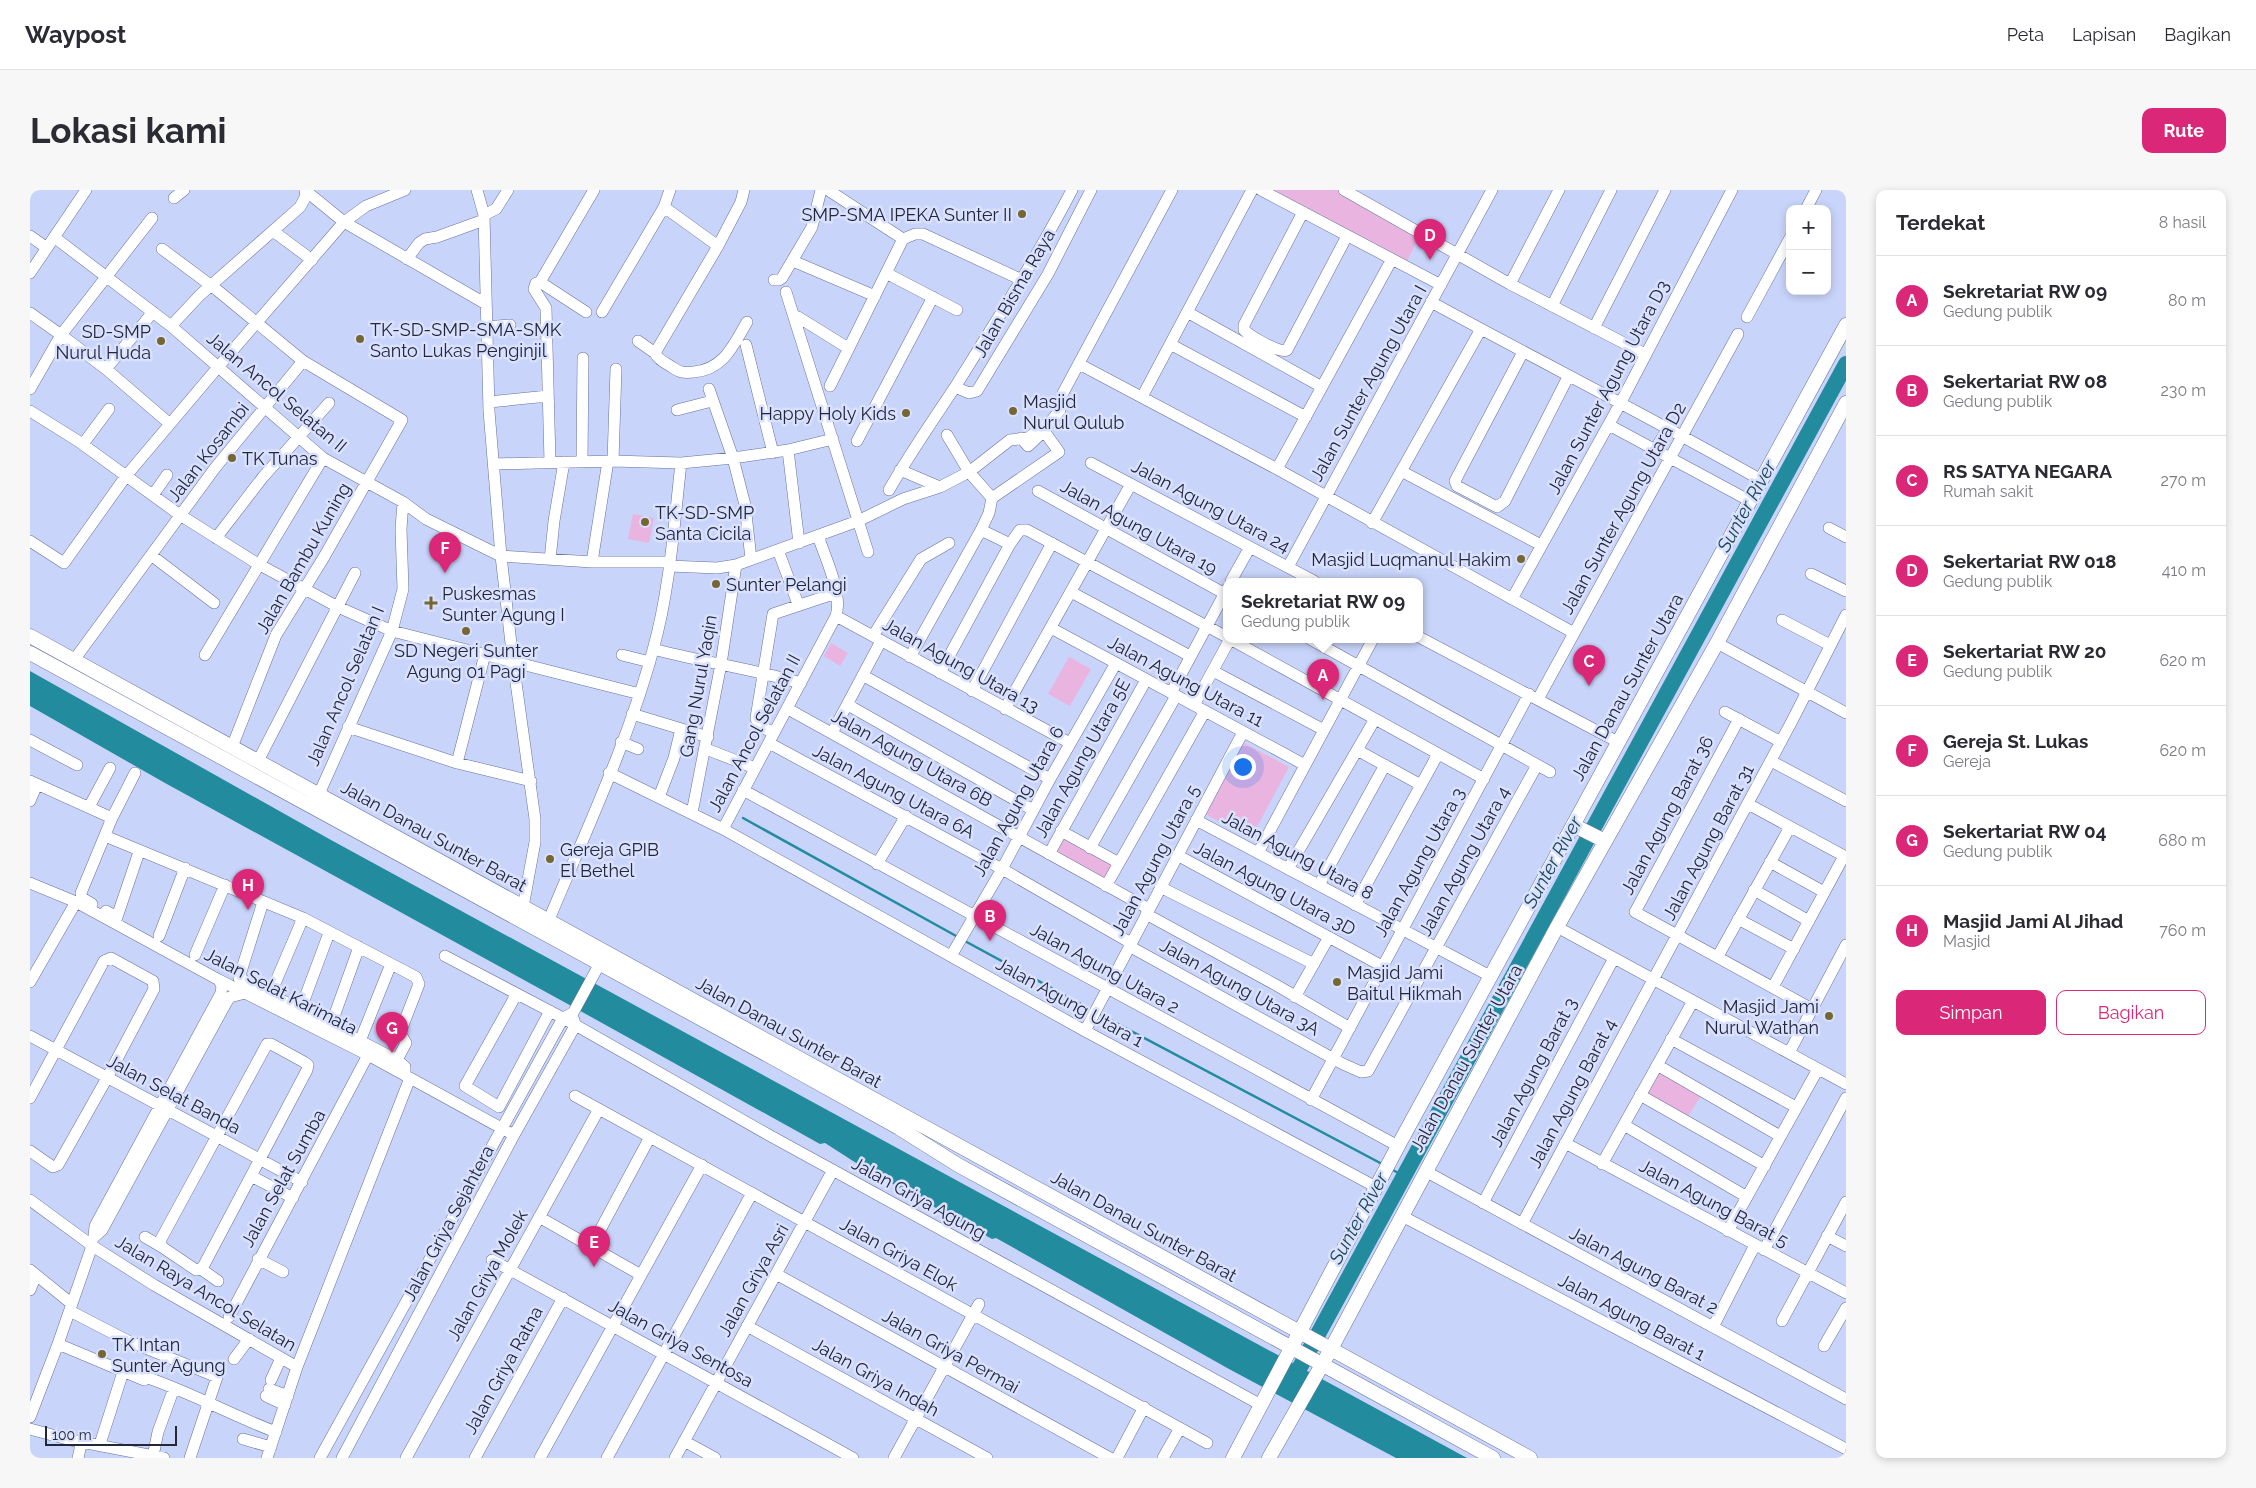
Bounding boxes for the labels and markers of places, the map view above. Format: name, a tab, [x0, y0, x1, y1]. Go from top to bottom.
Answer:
place label: SMP-SMA IPEKA Sunter II	[801, 204, 1012, 225]
marker: SMP-SMA IPEKA Sunter II	[1016, 208, 1028, 220]
pin: D	[1414, 219, 1446, 260]
place label: TK-SD-SMP-SMA-SMK Santo Lukas Penginjil	[370, 319, 562, 361]
place label: SD-SMP Nurul Huda	[55, 321, 151, 363]
marker: TK-SD-SMP-SMA-SMK Santo Lukas Penginjil	[354, 333, 366, 345]
marker: SD-SMP Nurul Huda	[155, 335, 167, 347]
place label: Masjid Nurul Qulub	[1023, 391, 1124, 433]
place label: Happy Holy Kids	[760, 403, 896, 424]
marker: Masjid Nurul Qulub	[1007, 405, 1019, 417]
marker: Happy Holy Kids	[900, 407, 912, 419]
place label: TK Tunas	[242, 448, 318, 469]
marker: TK Tunas	[226, 452, 238, 464]
place label: TK-SD-SMP Santa Cicila	[655, 502, 754, 544]
marker: TK-SD-SMP Santa Cicila	[639, 516, 651, 528]
pin: F	[429, 532, 461, 573]
place label: Masjid Luqmanul Hakim	[1311, 549, 1511, 570]
marker: Masjid Luqmanul Hakim	[1515, 553, 1527, 565]
place label: Sunter Pelangi	[726, 574, 847, 595]
marker: Sunter Pelangi	[710, 578, 722, 590]
place label: Puskesmas Sunter Agung I	[442, 583, 565, 625]
marker: Puskesmas Sunter Agung I	[424, 596, 438, 610]
marker: SD Negeri Sunter Agung 01 Pagi	[460, 625, 472, 637]
place label: SD Negeri Sunter Agung 01 Pagi	[394, 640, 539, 682]
pin: C	[1573, 645, 1605, 686]
pin: A	[1307, 659, 1339, 700]
place label: Gereja GPIB El Bethel	[560, 839, 659, 881]
marker: Gereja GPIB El Bethel	[544, 853, 556, 865]
pin: H	[232, 869, 264, 910]
pin: B	[974, 900, 1006, 941]
place label: Masjid Jami Baitul Hikmah	[1347, 962, 1462, 1004]
marker: Masjid Jami Baitul Hikmah	[1331, 976, 1343, 988]
place label: Masjid Jami Nurul Wathan	[1705, 996, 1819, 1038]
marker: Masjid Jami Nurul Wathan	[1823, 1010, 1835, 1022]
pin: G	[376, 1012, 408, 1053]
pin: E	[578, 1226, 610, 1267]
place label: TK Intan Sunter Agung	[112, 1334, 226, 1376]
marker: TK Intan Sunter Agung	[96, 1348, 108, 1360]

